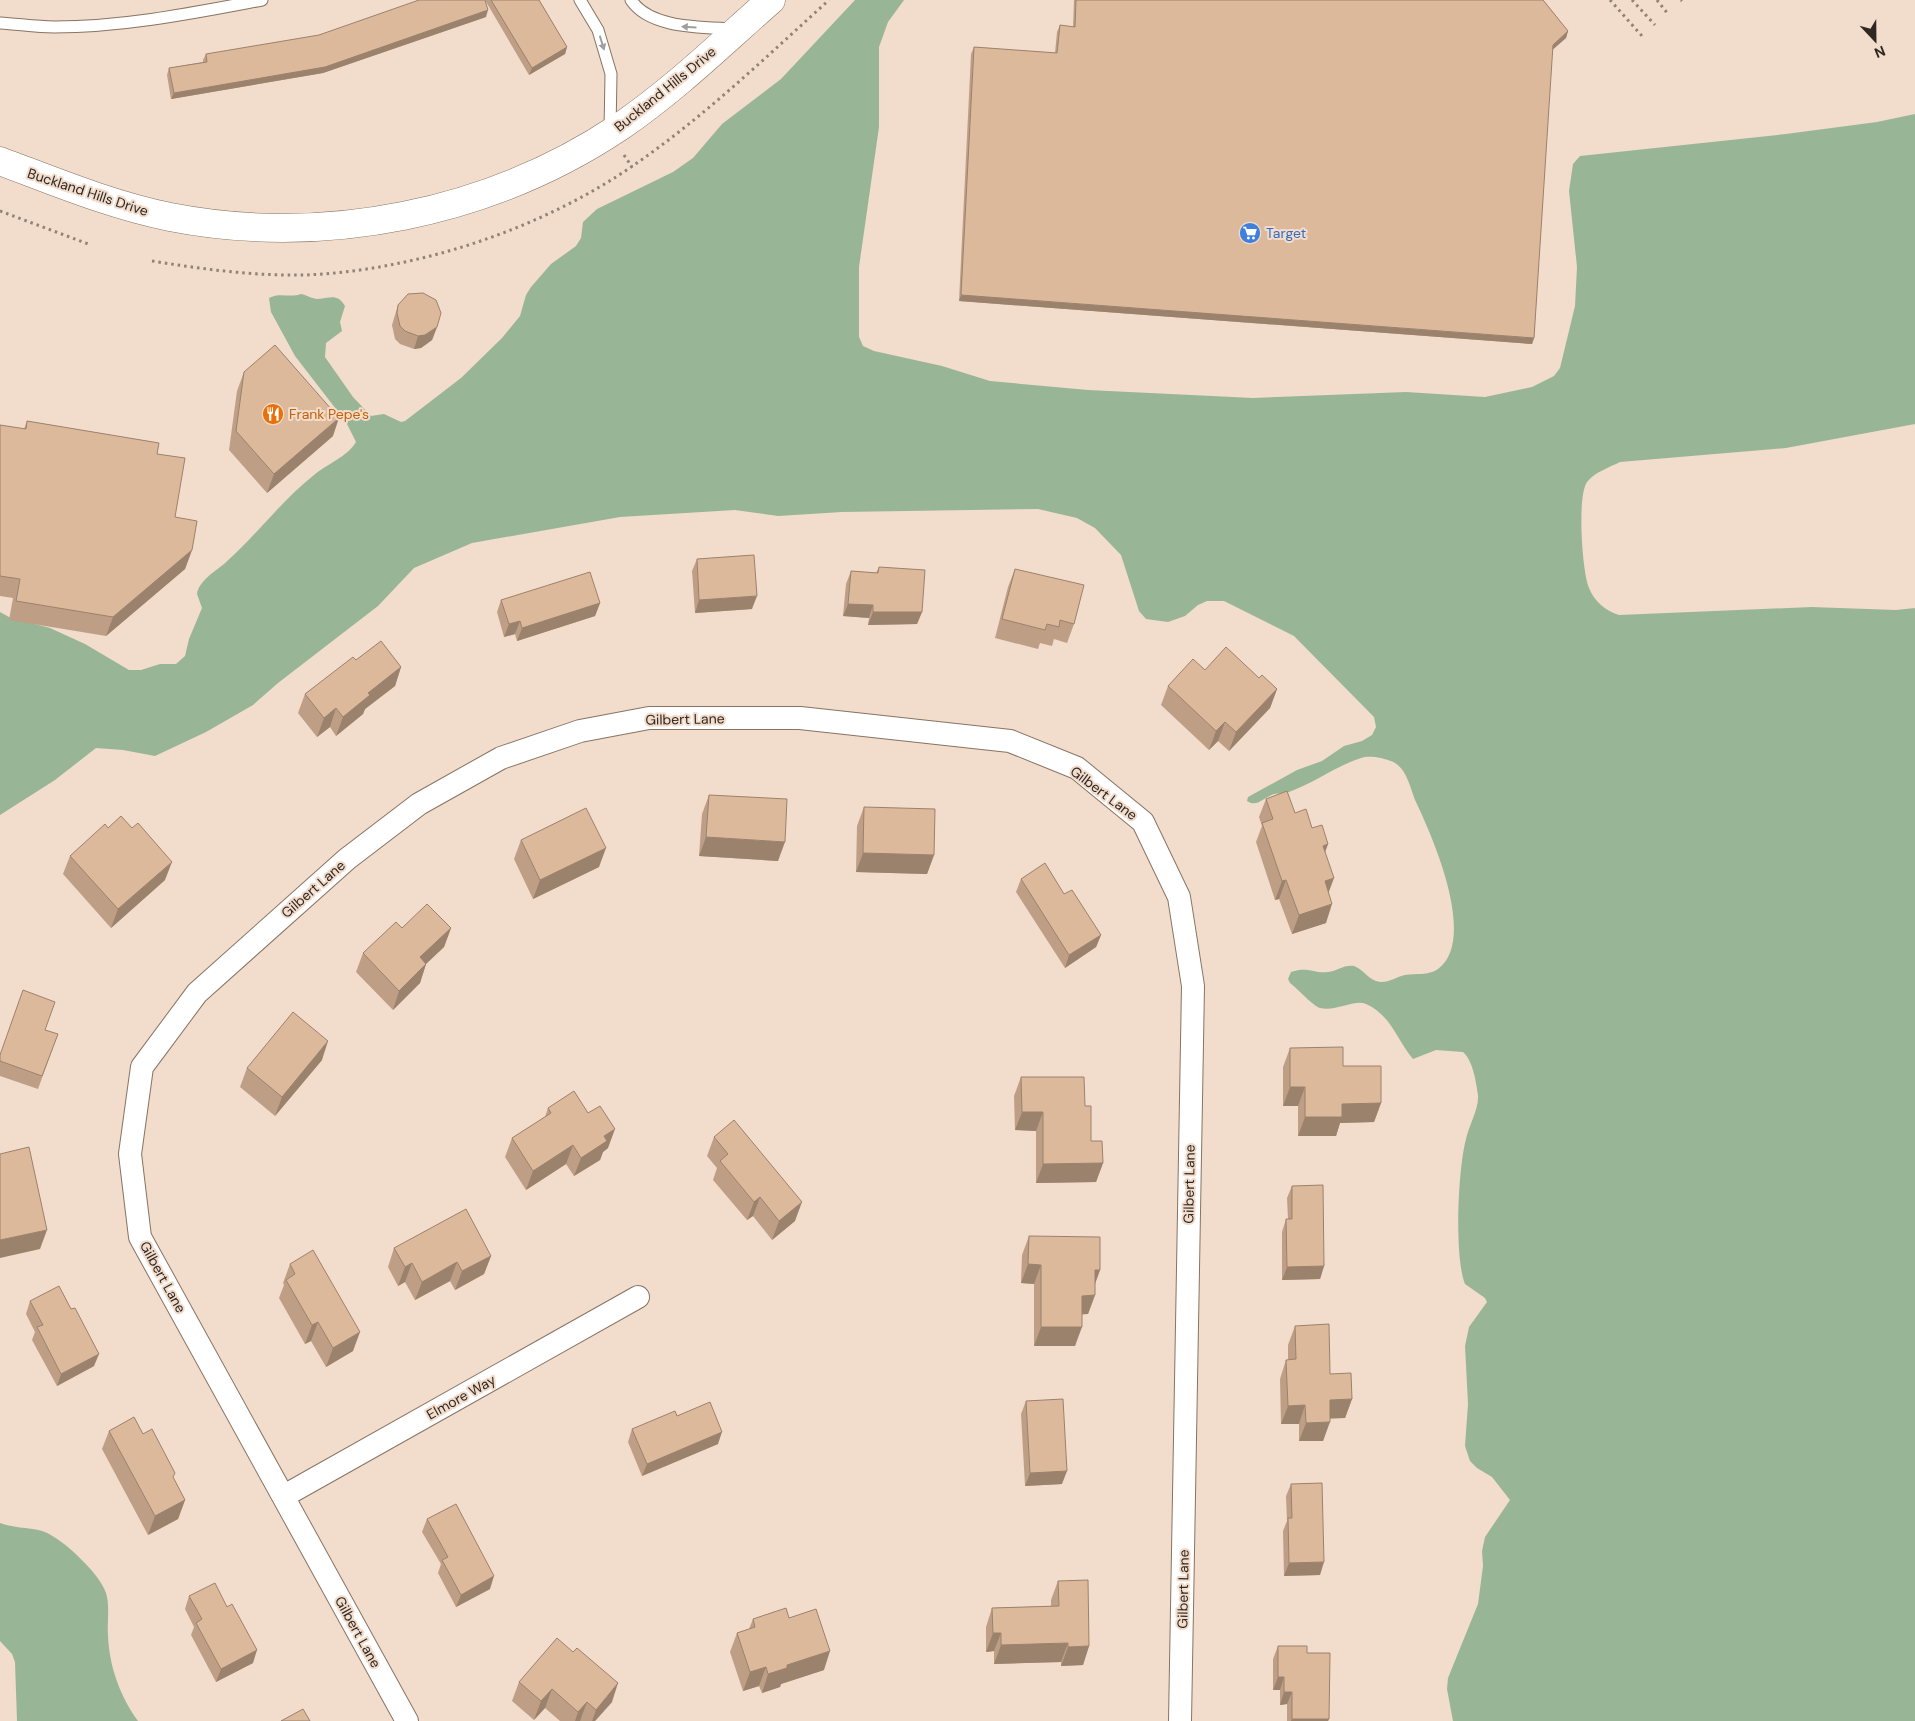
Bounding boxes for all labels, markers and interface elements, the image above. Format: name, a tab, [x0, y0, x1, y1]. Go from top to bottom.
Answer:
north arrow	[1850, 15, 1900, 65]
one-way arrow	[681, 22, 697, 30]
one-way arrow	[598, 36, 606, 51]
street label: Buckland Hills Drive	[610, 42, 720, 136]
text: N	[1872, 42, 1888, 62]
street label: Buckland Hills Drive	[25, 164, 151, 220]
supermarket icon: Target	[1238, 221, 1262, 245]
place label: Target	[1266, 224, 1306, 242]
restaurant icon: Frank Pepe's	[261, 402, 285, 426]
place label: Frank Pepe's	[289, 405, 369, 423]
street label: Gilbert Lane	[645, 709, 725, 729]
street label: Gilbert Lane	[1067, 762, 1141, 824]
street label: Gilbert Lane	[277, 856, 349, 922]
street label: Gilbert Lane	[1179, 1144, 1199, 1224]
street label: Gilbert Lane	[136, 1238, 190, 1316]
street label: Elmore Way	[423, 1370, 499, 1423]
street label: Gilbert Lane	[1173, 1549, 1193, 1629]
street label: Gilbert Lane	[331, 1593, 385, 1671]

